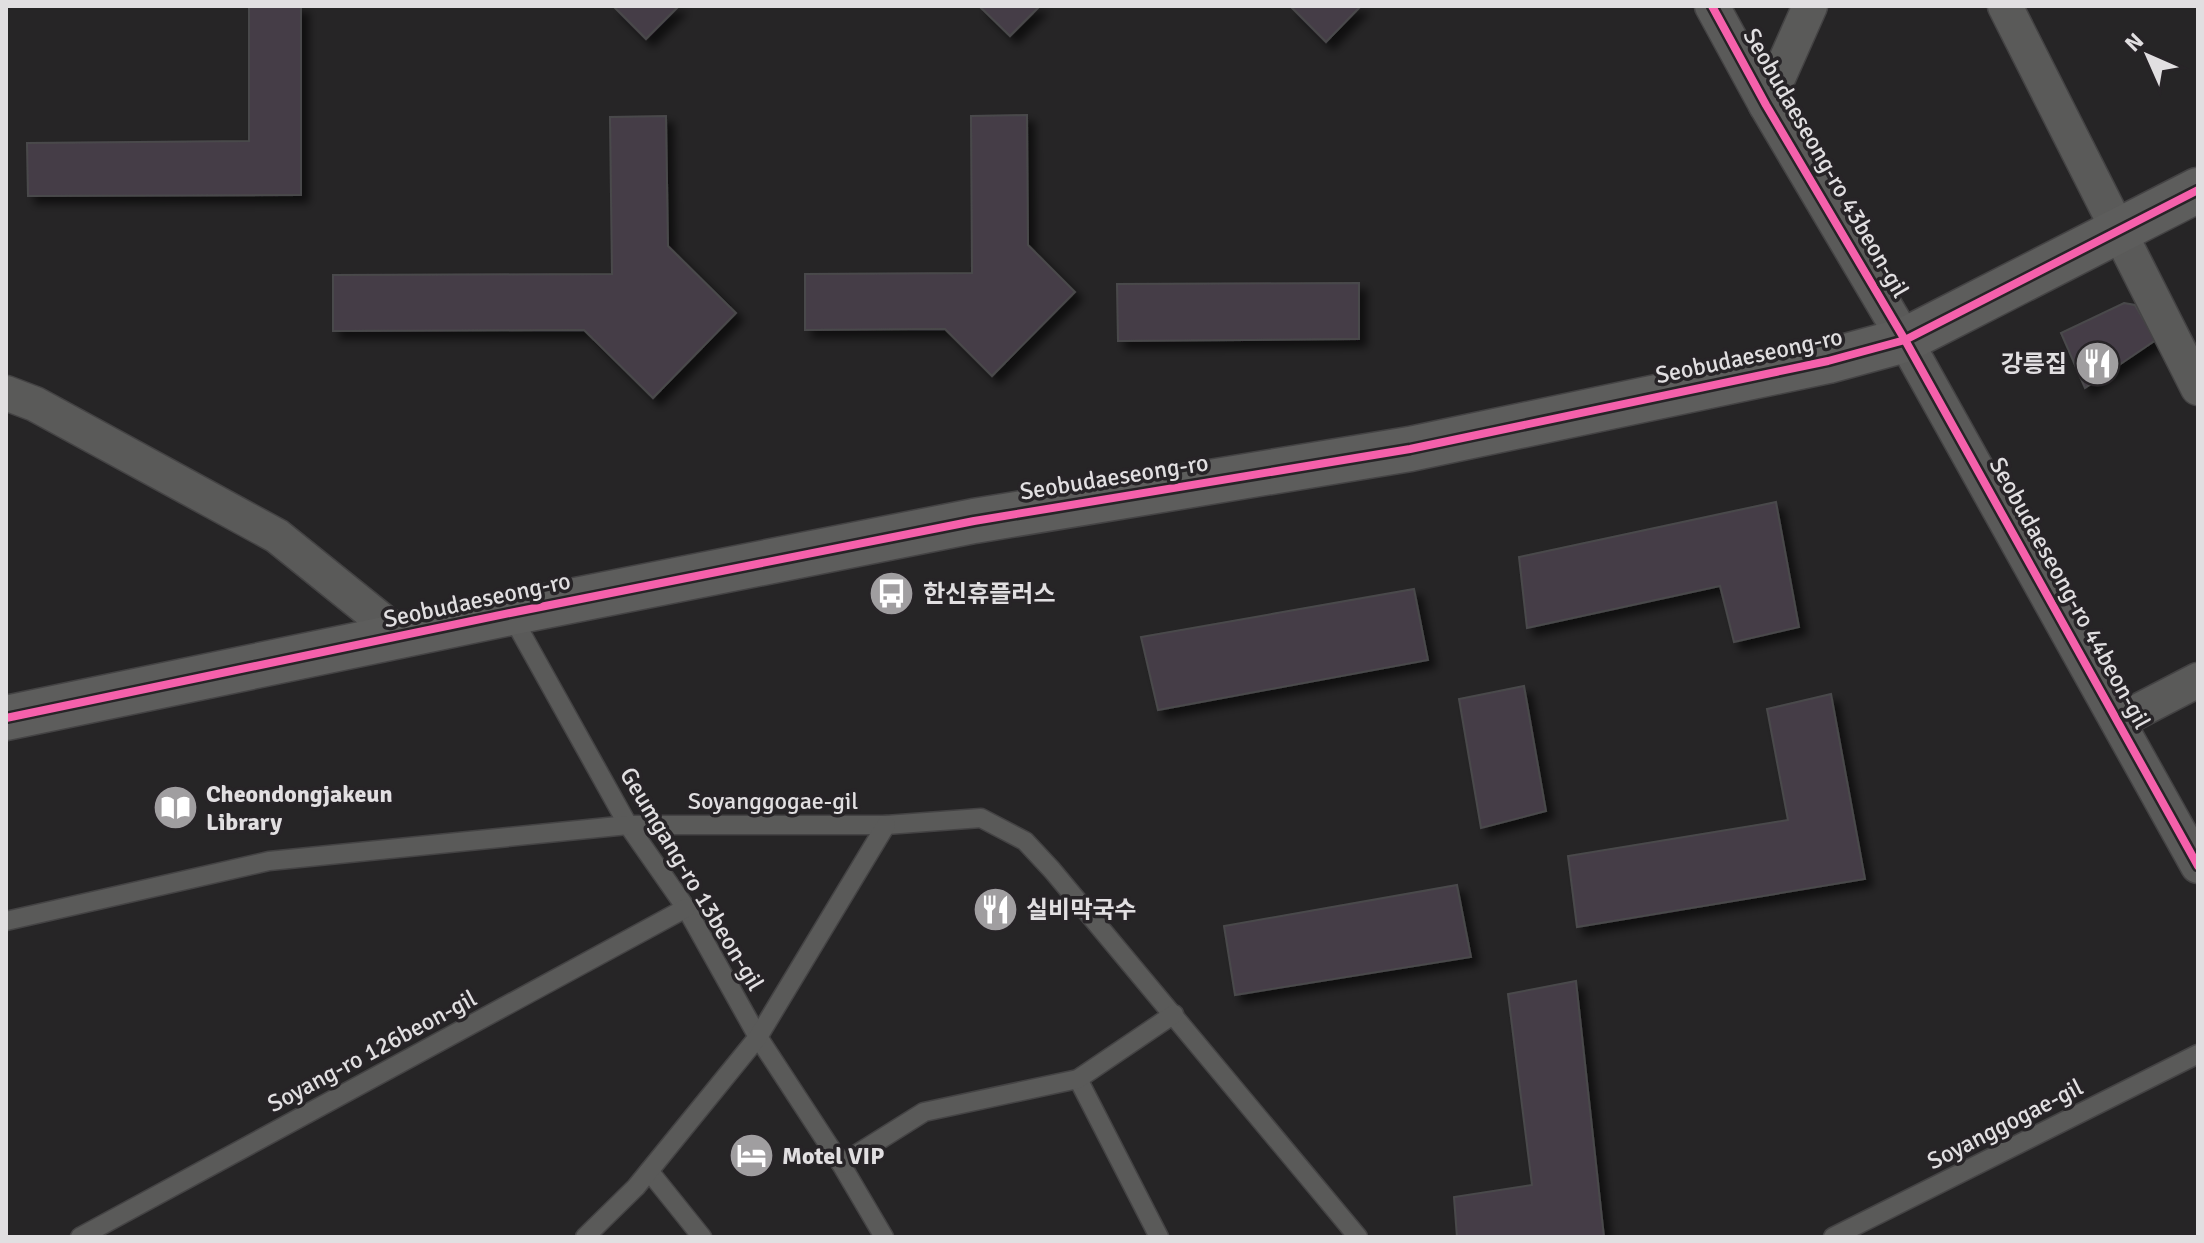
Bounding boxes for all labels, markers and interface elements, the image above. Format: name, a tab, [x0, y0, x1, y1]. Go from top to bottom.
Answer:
north arrow	[2108, 16, 2188, 96]
street label: Seobudaeseong-ro 43beon-gil	[1736, 23, 1916, 303]
text: N	[2119, 27, 2149, 57]
street label: Seobudaeseong-ro	[1653, 322, 1845, 390]
restaurant icon: 강릉집	[2074, 340, 2122, 388]
place label: 강릉집	[2001, 349, 2067, 379]
street label: Seobudaeseong-ro	[1018, 447, 1210, 507]
street label: Seobudaeseong-ro 44beon-gil	[1983, 452, 2157, 734]
street label: Seobudaeseong-ro	[381, 566, 573, 634]
bus stop icon: 한신휴플러스	[868, 570, 916, 618]
place label: 한신휴플러스	[923, 579, 1055, 609]
street label: Geumgang-ro 13beon-gil	[613, 762, 771, 996]
place label: Cheondongjakeun Library	[206, 779, 393, 837]
library icon: Cheondongjakeun Library	[151, 784, 199, 832]
street label: Soyanggogae-gil	[688, 786, 858, 816]
restaurant icon: 실비막국수	[971, 886, 1019, 934]
place label: 실비막국수	[1026, 895, 1136, 925]
street label: Soyang-ro 126beon-gil	[262, 983, 482, 1119]
street label: Soyanggogae-gil	[1922, 1072, 2088, 1176]
hotel icon: Motel VIP	[727, 1132, 775, 1180]
place label: Motel VIP	[782, 1141, 884, 1171]

